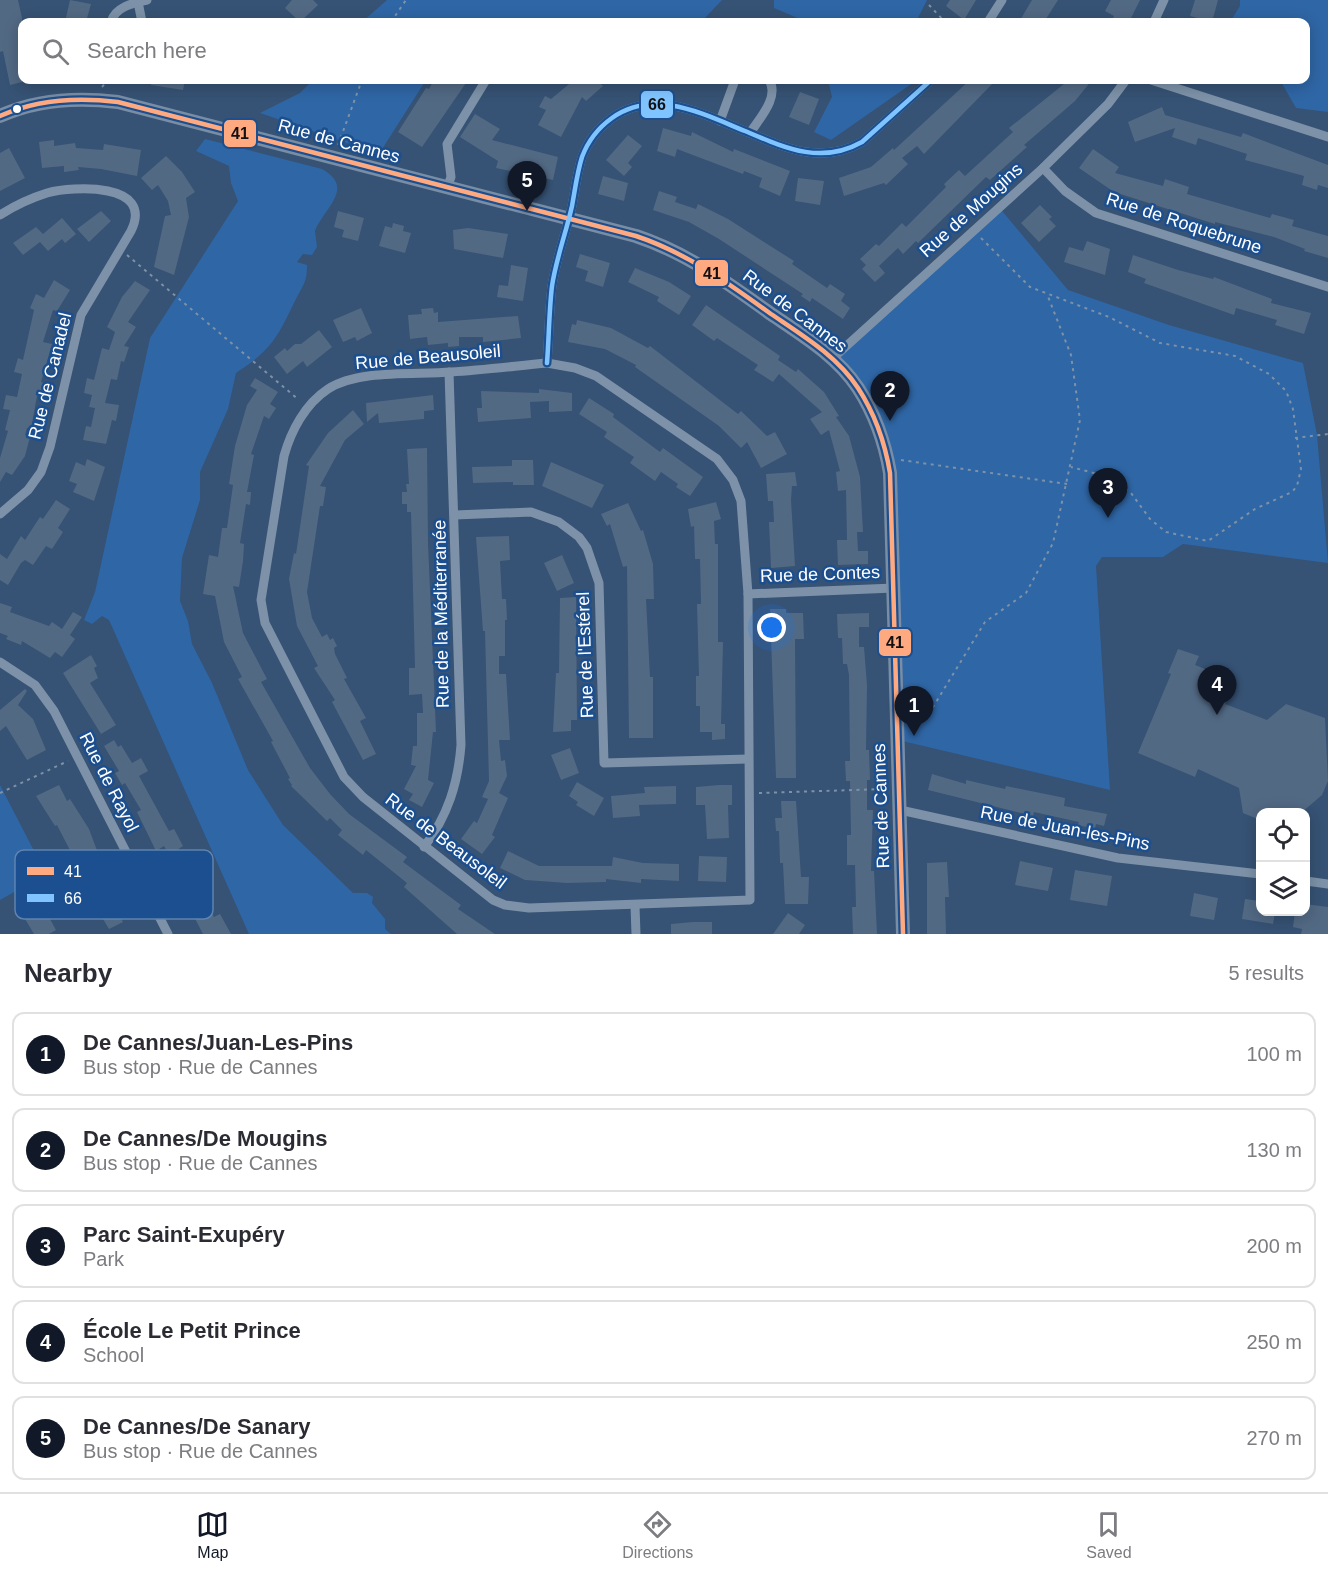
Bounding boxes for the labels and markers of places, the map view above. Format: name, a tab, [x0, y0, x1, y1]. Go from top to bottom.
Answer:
unlabelled marker	[11, 103, 23, 115]
pin: 5	[508, 162, 546, 211]
pin: 2	[870, 372, 910, 421]
pin: 3	[1088, 468, 1128, 518]
pin: 4	[1198, 666, 1236, 715]
pin: 1	[894, 686, 934, 736]

